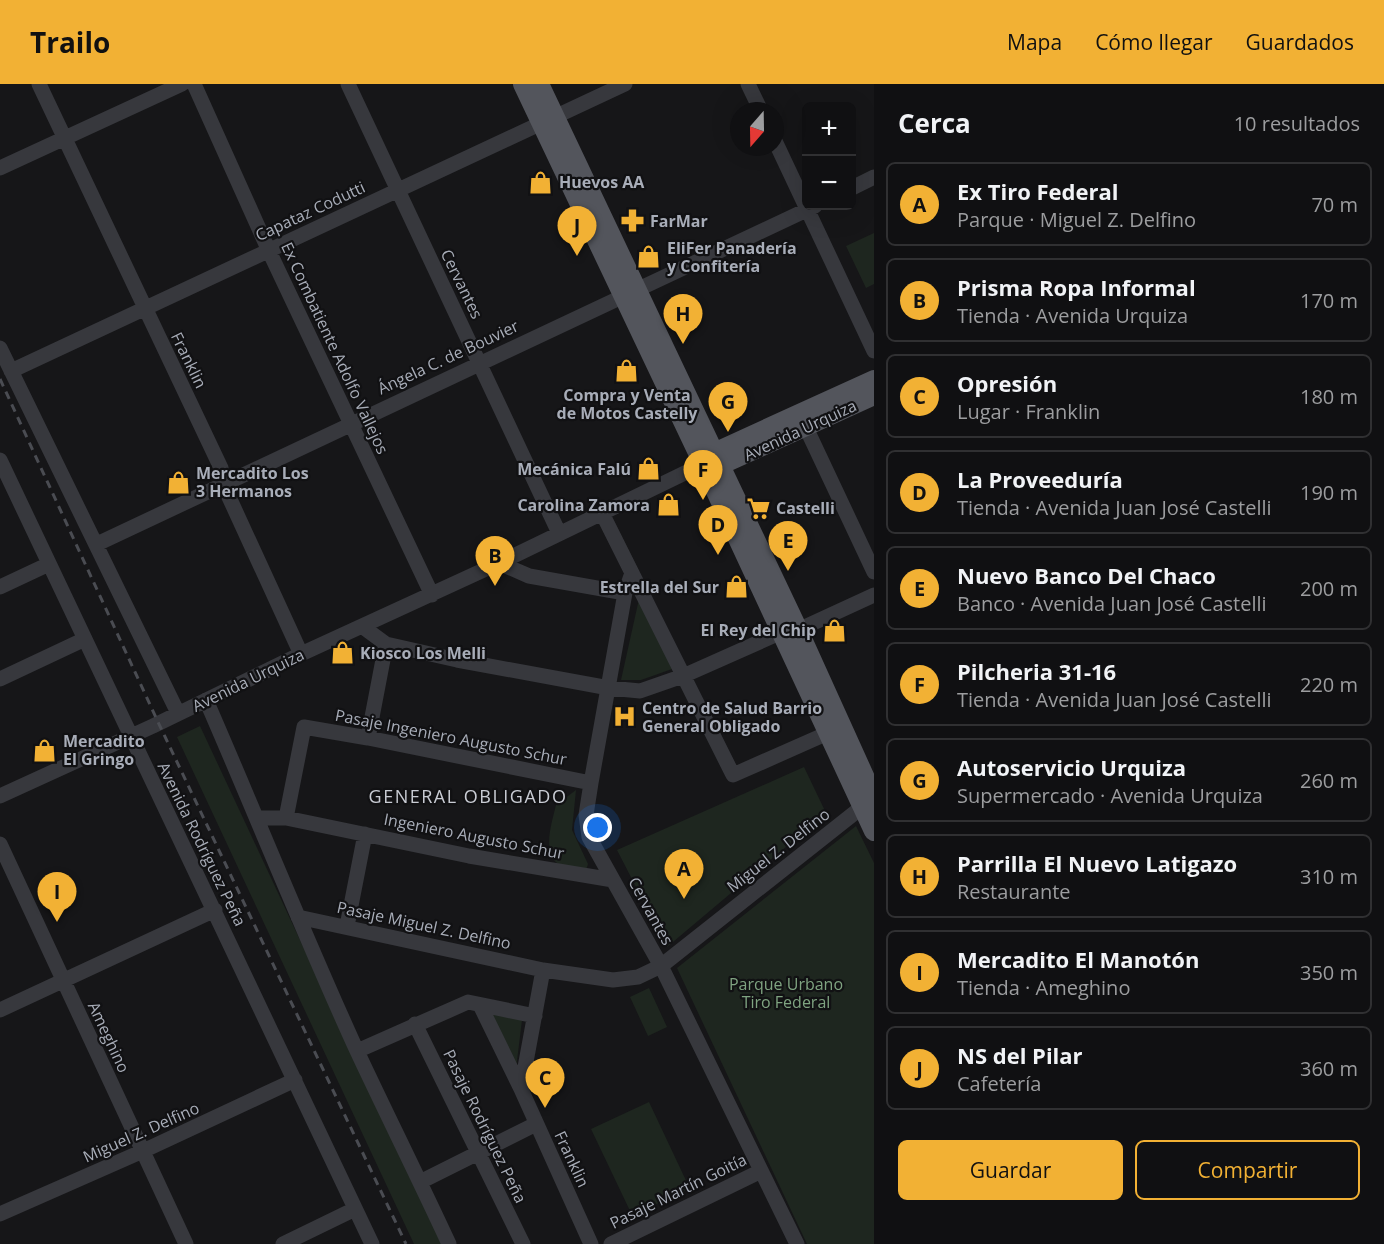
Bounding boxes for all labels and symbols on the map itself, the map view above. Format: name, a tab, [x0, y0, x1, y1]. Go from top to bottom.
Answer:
north arrow	[730, 102, 784, 156]
shop icon: Huevos AA	[528, 169, 554, 195]
place label: Huevos AA	[559, 171, 645, 193]
street label: Capataz Codutti	[252, 176, 368, 246]
pin: J	[558, 206, 596, 256]
pharmacy icon: FarMar	[619, 208, 645, 234]
place label: FarMar	[650, 210, 708, 232]
place label: EliFer Panadería y Confitería	[667, 237, 797, 277]
street label: Ex Combatiente Adolfo Vallejos	[276, 238, 394, 458]
shop icon: EliFer Panadería y Confitería	[636, 244, 662, 270]
street label: Cervantes	[436, 246, 488, 322]
pin: H	[664, 294, 702, 344]
street label: Ángela C. de Bouvier	[374, 314, 523, 399]
street label: Franklin	[166, 328, 212, 392]
shop icon: Compra y Venta de Motos Castelly	[614, 357, 640, 383]
pin: G	[708, 382, 748, 432]
place label: Compra y Venta de Motos Castelly	[557, 384, 698, 424]
street label: Avenida Urquiza	[740, 394, 860, 466]
pin: F	[684, 450, 722, 500]
shop icon: Mecánica Falú	[636, 456, 662, 482]
place label: Mecánica Falú	[517, 458, 631, 480]
place label: Mercadito Los 3 Hermanos	[196, 462, 309, 502]
shop icon: Mercadito Los 3 Hermanos	[165, 469, 191, 495]
shop icon: Carolina Zamora	[655, 492, 681, 518]
place label: Carolina Zamora	[517, 494, 650, 516]
supermarket icon: Castelli	[745, 495, 771, 521]
place label: Castelli	[776, 497, 835, 519]
pin: D	[698, 506, 738, 555]
pin: E	[768, 522, 808, 571]
pin: B	[476, 536, 514, 586]
shop icon: Estrella del Sur	[724, 574, 750, 600]
place label: Estrella del Sur	[600, 576, 719, 598]
shop icon: El Rey del Chip	[821, 617, 847, 643]
place label: El Rey del Chip	[700, 619, 816, 641]
shop icon: Kiosco Los Melli	[329, 640, 355, 666]
place label: Kiosco Los Melli	[360, 642, 486, 664]
street label: Avenida Urquiza	[188, 643, 308, 717]
place label: Centro de Salud Barrio General Obligado	[642, 697, 822, 737]
street label: Pasaje Ingeniero Augusto Schur	[333, 704, 569, 770]
hospital icon: Centro de Salud Barrio General Obligado	[611, 704, 637, 730]
place label: Mercadito El Gringo	[63, 730, 145, 770]
shop icon: Mercadito El Gringo	[32, 737, 58, 763]
street label: Avenida Rodríguez Peña	[153, 758, 251, 930]
district label: GENERAL OBLIGADO	[369, 784, 567, 808]
street label: Miguel Z. Delfino	[722, 803, 834, 897]
street label: Ingeniero Augusto Schur	[382, 808, 566, 864]
your location	[583, 813, 612, 842]
pin: A	[664, 850, 704, 899]
pin: I	[38, 872, 76, 922]
street label: Cervantes	[623, 873, 679, 949]
street label: Pasaje Miguel Z. Delfino	[335, 896, 513, 954]
park label: Parque Urbano Tiro Federal	[729, 973, 843, 1013]
street label: Ameghino	[83, 998, 135, 1076]
street label: Pasaje Rodríguez Peña	[438, 1045, 532, 1207]
pin: C	[526, 1058, 564, 1108]
street label: Miguel Z. Delfino	[79, 1097, 203, 1167]
street label: Franklin	[549, 1127, 595, 1191]
street label: Pasaje Martín Goitía	[606, 1148, 750, 1234]

